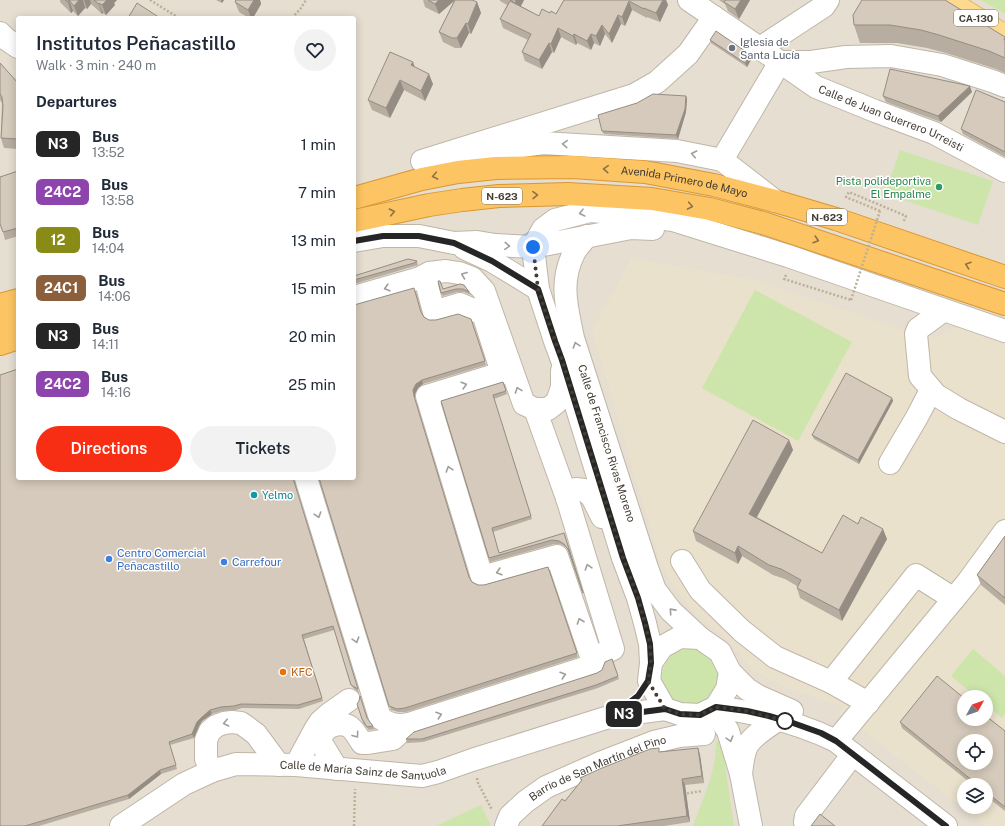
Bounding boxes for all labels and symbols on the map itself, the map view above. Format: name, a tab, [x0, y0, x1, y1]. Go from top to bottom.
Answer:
road number: CA-130	[954, 10, 998, 26]
place label: Iglesia de Santa Lucía	[740, 36, 800, 61]
marker: Iglesia de Santa Lucía	[727, 43, 737, 53]
street label: Calle de Juan Guerrero Urreisti	[817, 83, 966, 154]
one-way arrow	[562, 140, 568, 149]
one-way arrow	[691, 151, 697, 159]
street label: Avenida Primero de Mayo	[620, 164, 749, 200]
one-way arrow	[603, 165, 609, 174]
one-way arrow	[432, 171, 438, 180]
place label: Pista polideportiva El Empalme	[836, 175, 931, 200]
marker: Pista polideportiva El Empalme	[934, 182, 944, 192]
road number: N-623	[482, 188, 522, 204]
one-way arrow	[532, 191, 538, 199]
one-way arrow	[687, 201, 694, 210]
one-way arrow	[389, 209, 395, 217]
one-way arrow	[579, 209, 586, 217]
road number: N-623	[807, 209, 847, 225]
one-way arrow	[812, 235, 819, 244]
your location	[523, 237, 543, 257]
one-way arrow	[504, 241, 510, 250]
one-way arrow	[965, 261, 972, 269]
one-way arrow	[461, 272, 468, 280]
one-way arrow	[384, 283, 391, 292]
one-way arrow	[572, 342, 581, 349]
street label: Calle de Francisco Rivas Moreno	[576, 363, 638, 524]
one-way arrow	[461, 381, 468, 390]
one-way arrow	[515, 386, 523, 393]
one-way arrow	[445, 465, 454, 472]
place label: Yelmo	[262, 489, 293, 501]
marker: Yelmo	[249, 490, 259, 500]
one-way arrow	[313, 512, 322, 519]
place label: Centro Comercial Peñacastillo	[117, 547, 206, 572]
marker: Centro Comercial Peñacastillo	[104, 554, 114, 564]
place label: Carrefour	[232, 556, 281, 568]
marker: Carrefour	[219, 557, 229, 567]
one-way arrow	[584, 563, 593, 570]
one-way arrow	[495, 567, 502, 576]
one-way arrow	[669, 608, 676, 616]
one-way arrow	[576, 618, 584, 625]
one-way arrow	[351, 636, 360, 643]
place label: KFC	[291, 666, 313, 678]
marker: KFC	[278, 667, 288, 677]
one-way arrow	[559, 671, 566, 680]
north arrow	[957, 690, 993, 726]
line badge: N3	[606, 701, 642, 727]
one-way arrow	[435, 711, 442, 719]
unlabelled marker	[776, 712, 794, 730]
one-way arrow	[223, 719, 230, 727]
one-way arrow	[351, 730, 358, 737]
street label: Barrio de San Martín del Pino	[527, 733, 667, 803]
one-way arrow	[725, 735, 734, 742]
street label: Calle de María Sainz de Santuola	[280, 759, 448, 782]

